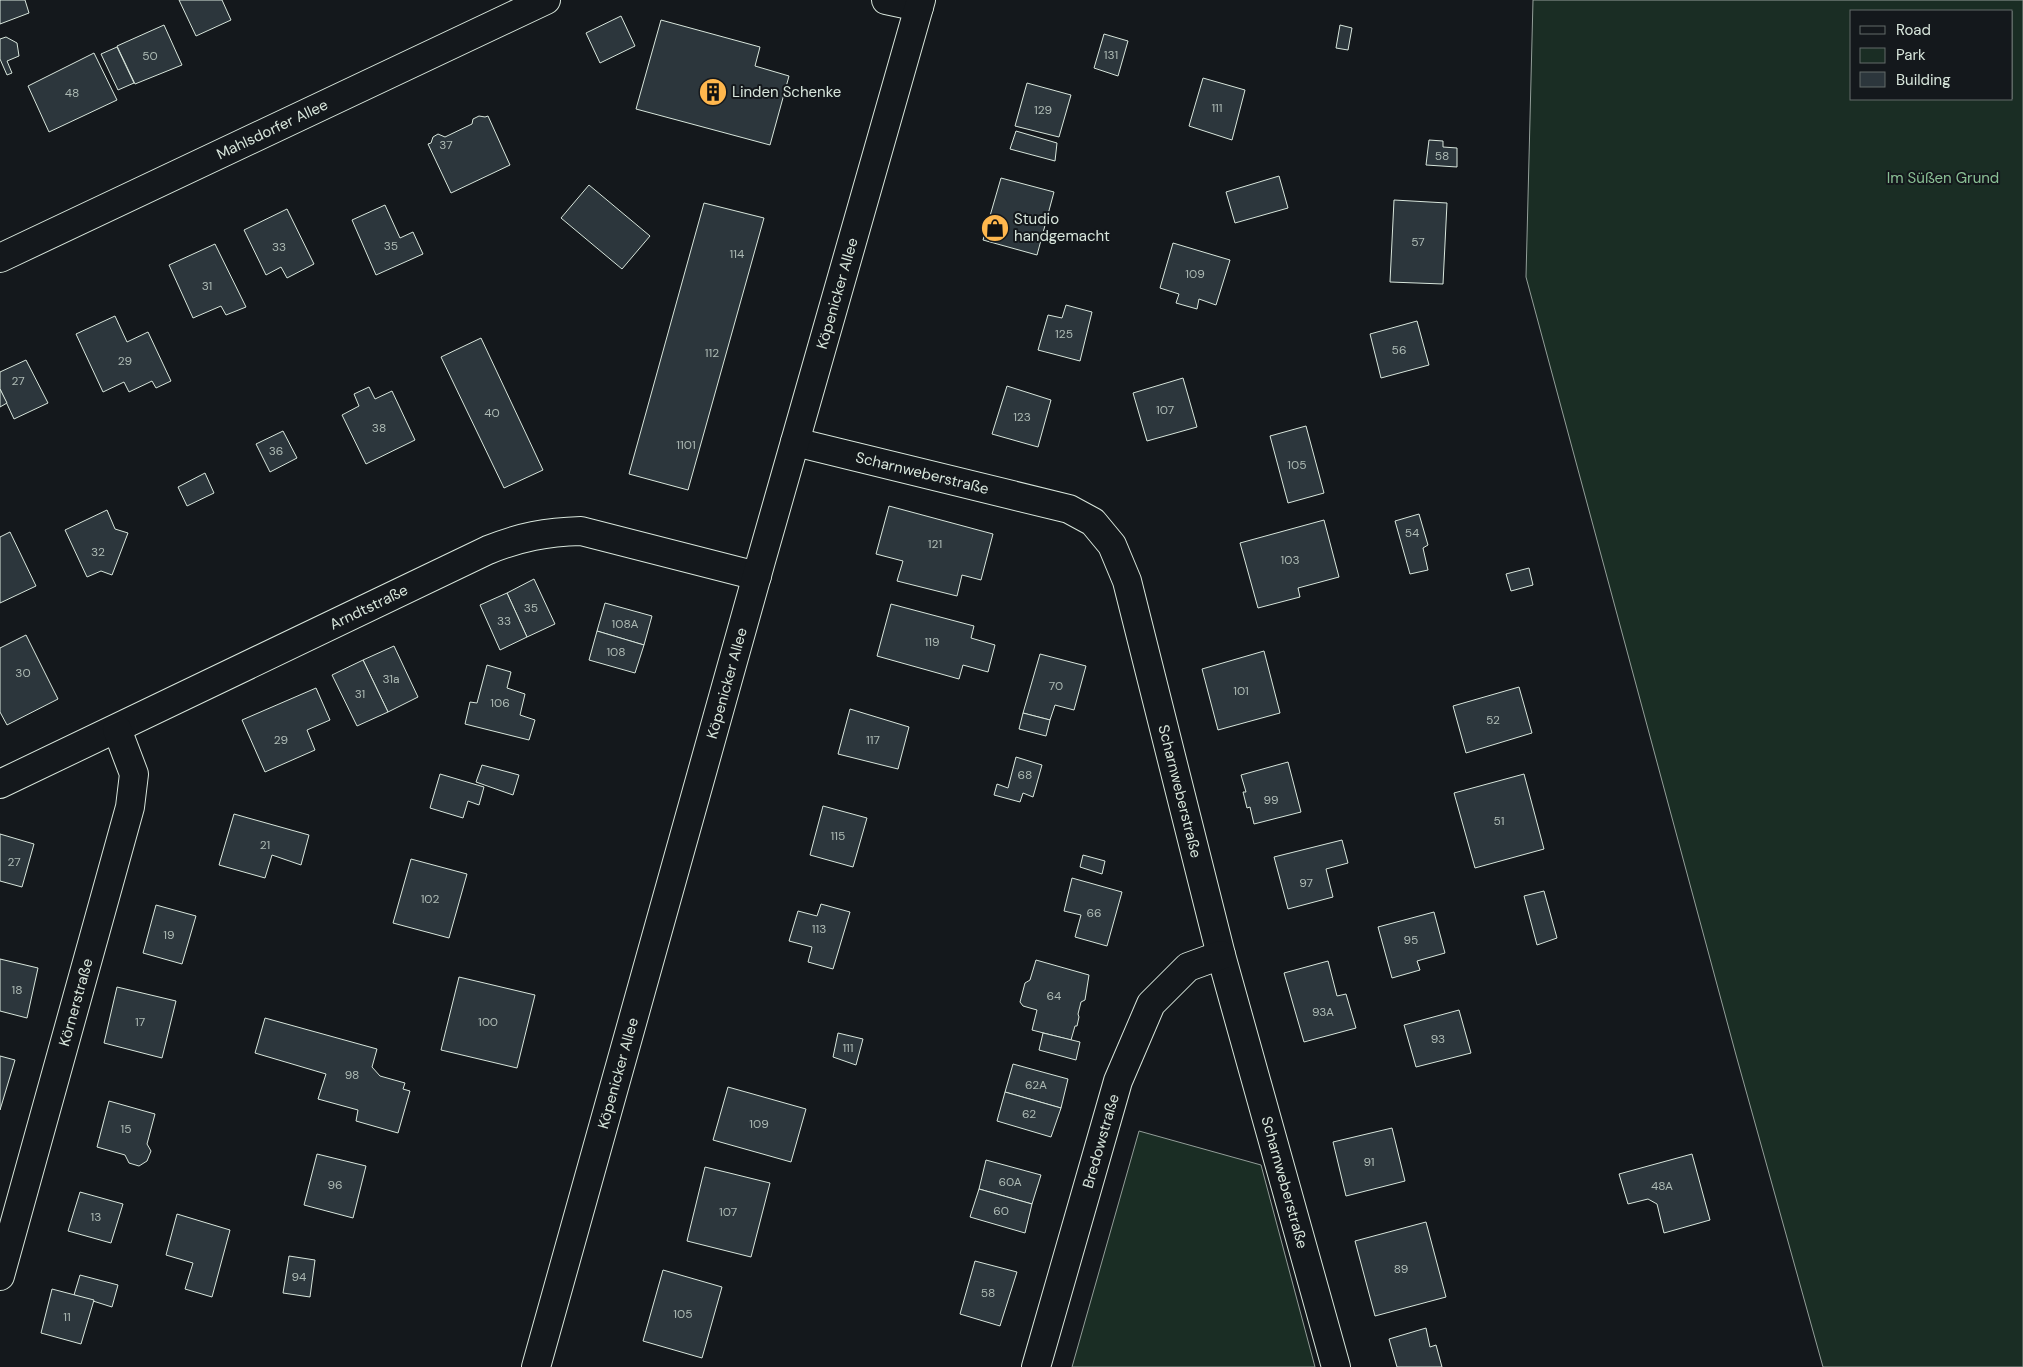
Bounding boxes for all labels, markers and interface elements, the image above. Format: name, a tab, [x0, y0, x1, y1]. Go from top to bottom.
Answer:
legend	[1850, 10, 2013, 100]
text: Road	[1896, 20, 1931, 40]
text: Park	[1896, 45, 1926, 65]
house number: 131	[1104, 47, 1118, 63]
house number: 50	[142, 48, 158, 64]
text: Building	[1896, 70, 1951, 90]
building icon: Linden Schenke	[698, 77, 728, 107]
place label: Linden Schenke	[732, 82, 841, 102]
house number: 48	[65, 85, 79, 101]
street label: Mahlsdorfer Allee	[213, 95, 331, 164]
house number: 111	[1211, 100, 1223, 116]
house number: 129	[1034, 102, 1052, 118]
house number: 37	[439, 137, 453, 153]
house number: 58	[1435, 148, 1449, 164]
park label: Im Süßen Grund	[1887, 168, 1999, 188]
place label: Studio handgemacht	[1014, 209, 1110, 246]
shop icon: Studio handgemacht	[980, 213, 1010, 243]
house number: 57	[1411, 234, 1425, 250]
street label: Köpenicker Allee	[812, 236, 863, 351]
house number: 35	[384, 238, 398, 254]
house number: 33	[272, 239, 286, 255]
house number: 114	[730, 246, 744, 262]
house number: 109	[1185, 266, 1205, 282]
house number: 31	[202, 278, 212, 294]
house number: 125	[1055, 326, 1073, 342]
house number: 56	[1392, 342, 1406, 358]
house number: 112	[705, 345, 719, 361]
house number: 29	[118, 353, 132, 369]
house number: 27	[11, 373, 25, 389]
house number: 107	[1156, 402, 1174, 418]
house number: 40	[484, 405, 500, 421]
house number: 123	[1013, 409, 1031, 425]
house number: 38	[372, 420, 386, 436]
house number: 1101	[676, 437, 696, 453]
house number: 36	[269, 443, 283, 459]
street label: Scharnweberstraße	[854, 447, 991, 499]
house number: 105	[1287, 457, 1307, 473]
house number: 54	[1405, 525, 1419, 541]
house number: 121	[928, 536, 942, 552]
house number: 32	[91, 544, 105, 560]
house number: 103	[1280, 552, 1300, 568]
street label: Arndtstraße	[326, 580, 411, 634]
house number: 35	[524, 600, 538, 616]
house number: 33	[497, 613, 511, 629]
house number: 108A	[612, 616, 638, 632]
street label: Köpenicker Allee	[702, 625, 752, 741]
house number: 119	[924, 634, 940, 650]
house number: 108	[606, 644, 626, 660]
house number: 30	[15, 665, 31, 681]
house number: 31a	[382, 671, 400, 687]
house number: 70	[1049, 678, 1063, 694]
house number: 101	[1233, 683, 1249, 699]
house number: 31	[355, 686, 365, 702]
house number: 106	[490, 695, 510, 711]
house number: 52	[1486, 712, 1500, 728]
street label: Scharnweberstraße	[1154, 723, 1206, 860]
house number: 29	[274, 732, 288, 748]
house number: 117	[866, 732, 880, 748]
house number: 68	[1018, 767, 1032, 783]
house number: 99	[1263, 792, 1279, 808]
house number: 51	[1493, 813, 1505, 829]
house number: 115	[831, 828, 845, 844]
house number: 21	[260, 837, 270, 853]
house number: 27	[7, 854, 21, 870]
house number: 97	[1299, 875, 1313, 891]
house number: 102	[421, 891, 439, 907]
house number: 66	[1086, 905, 1102, 921]
house number: 113	[812, 921, 826, 937]
house number: 19	[163, 927, 175, 943]
house number: 95	[1404, 932, 1418, 948]
street label: Körnerstraße	[54, 956, 98, 1049]
house number: 18	[11, 982, 23, 998]
house number: 64	[1047, 988, 1061, 1004]
house number: 93A	[1312, 1004, 1334, 1020]
house number: 17	[135, 1014, 145, 1030]
house number: 100	[478, 1014, 498, 1030]
street label: Köpenicker Allee	[593, 1015, 643, 1131]
house number: 93	[1431, 1031, 1445, 1047]
house number: 111	[842, 1040, 854, 1056]
house number: 98	[345, 1067, 359, 1083]
house number: 62A	[1025, 1077, 1047, 1093]
street label: Bredowstraße	[1078, 1092, 1124, 1191]
house number: 62	[1022, 1106, 1036, 1122]
street label: Scharnweberstraße	[1257, 1114, 1312, 1251]
house number: 109	[749, 1116, 769, 1132]
house number: 15	[120, 1121, 132, 1137]
house number: 91	[1363, 1154, 1375, 1170]
house number: 60A	[998, 1174, 1022, 1190]
house number: 96	[327, 1177, 343, 1193]
house number: 48A	[1651, 1178, 1673, 1194]
house number: 60	[993, 1203, 1009, 1219]
house number: 107	[719, 1204, 737, 1220]
house number: 13	[91, 1209, 101, 1225]
house number: 89	[1394, 1261, 1408, 1277]
house number: 94	[292, 1269, 306, 1285]
house number: 58	[981, 1285, 995, 1301]
house number: 105	[673, 1306, 693, 1322]
house number: 11	[63, 1309, 71, 1325]

